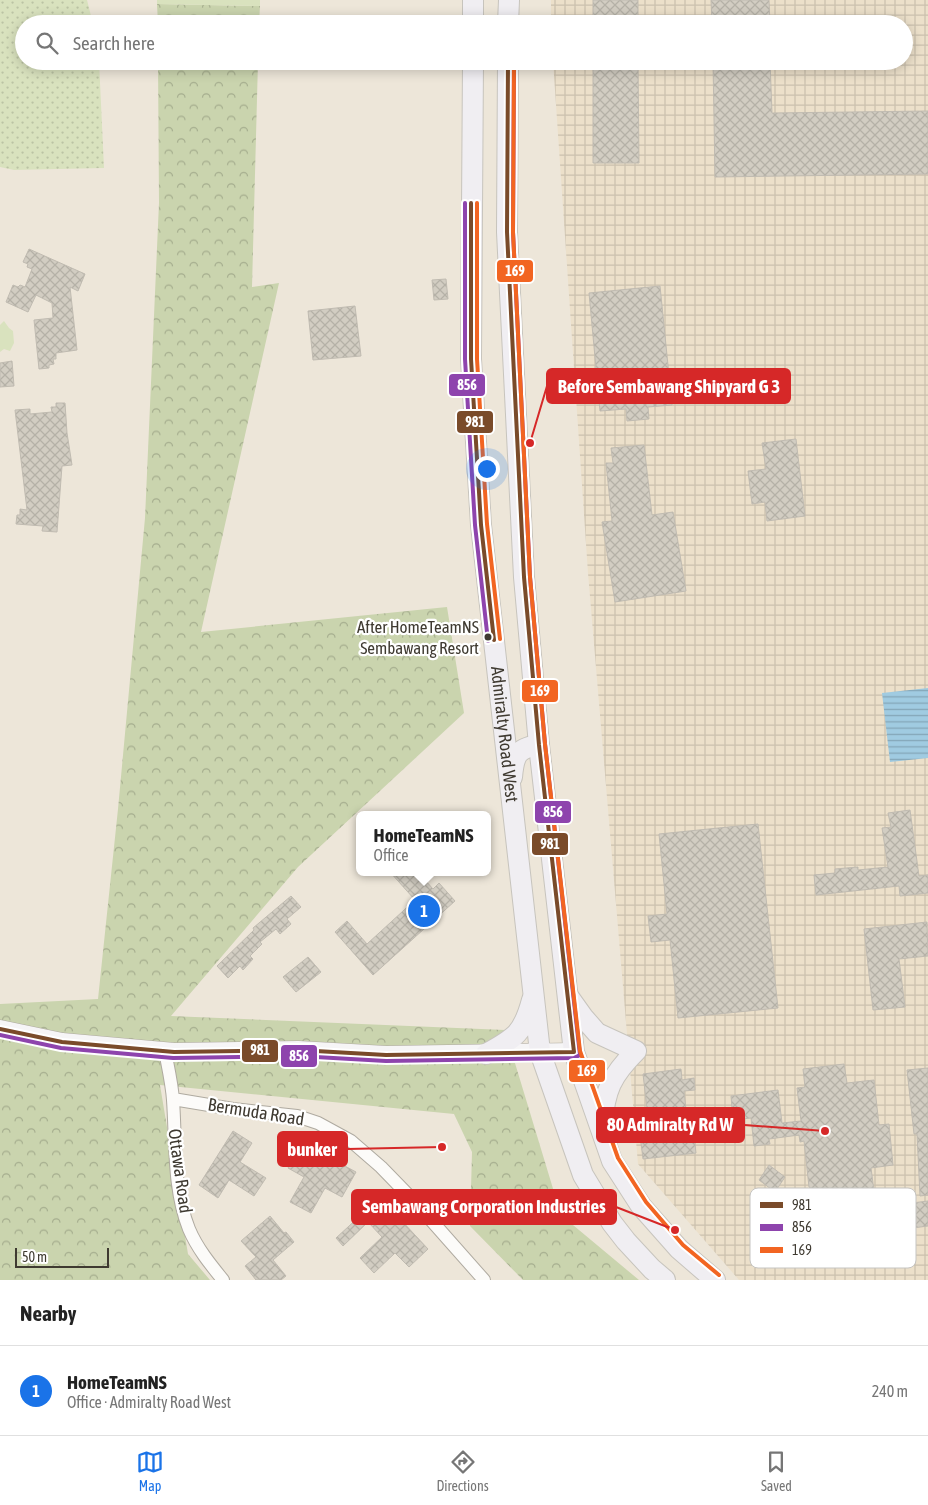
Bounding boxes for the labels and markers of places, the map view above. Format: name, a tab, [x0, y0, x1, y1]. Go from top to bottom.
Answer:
callout: Before Sembawang Shipyard G 3	[547, 369, 790, 403]
place label: After HomeTeamNS Sembawang Resort	[357, 617, 479, 658]
marker: After HomeTeamNS Sembawang Resort	[483, 632, 493, 642]
pin: 1	[408, 892, 440, 930]
callout: 80 Admiralty Rd W	[597, 1108, 744, 1142]
callout: bunker	[278, 1132, 347, 1166]
callout: Sembawang Corporation Industries	[352, 1190, 616, 1224]

